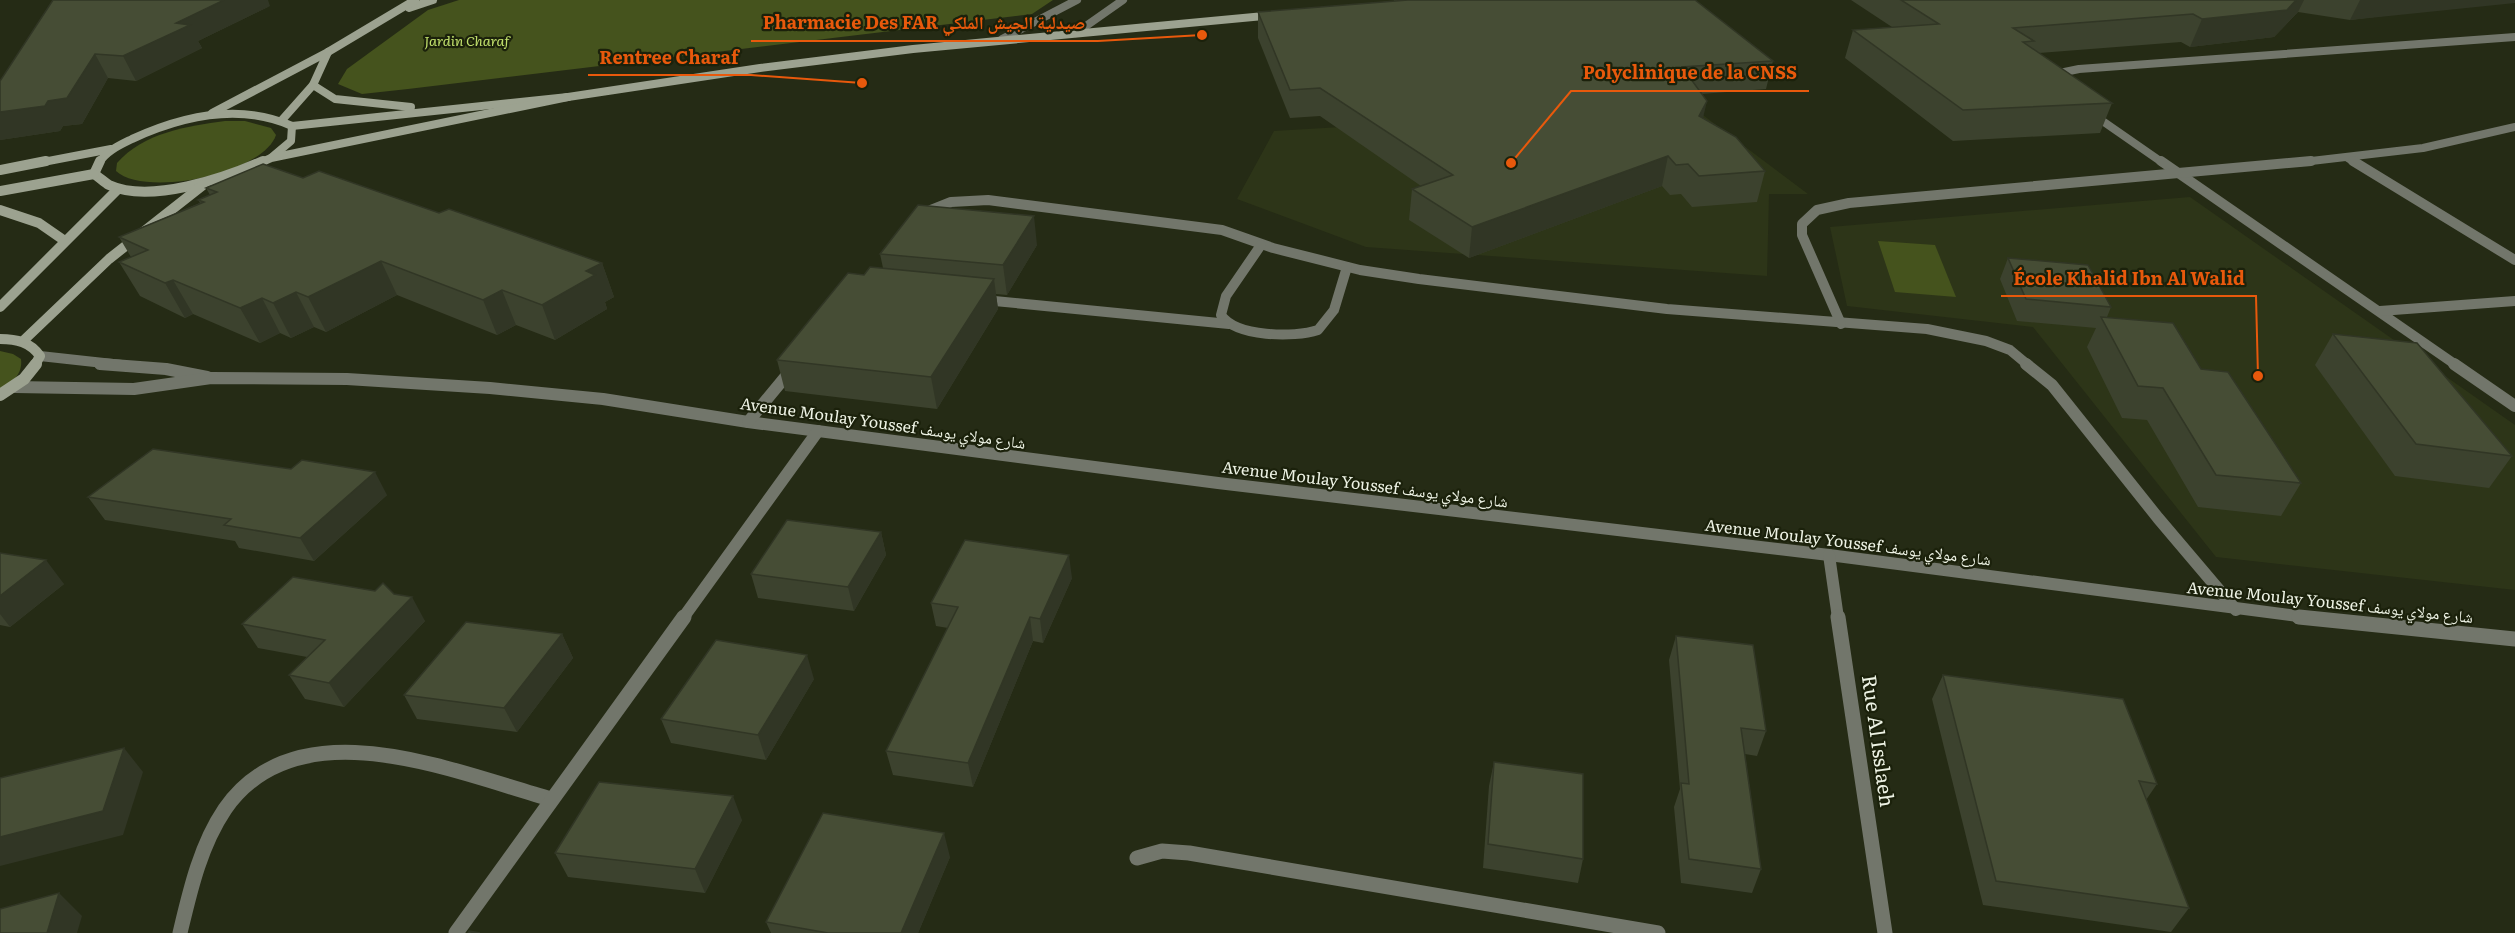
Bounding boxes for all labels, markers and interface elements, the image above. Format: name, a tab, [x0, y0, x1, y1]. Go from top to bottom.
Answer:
callout: Pharmacie Des FAR صيدلية الجيش الملكي	[751, 5, 1098, 41]
text: Pharmacie Des FAR صيدلية الجيش الملكي	[763, 8, 1085, 37]
park label: Jardin Charaf	[424, 30, 511, 50]
callout: Rentree Charaf	[588, 39, 751, 75]
text: Rentree Charaf	[599, 43, 741, 70]
callout: Polyclinique de la CNSS	[1571, 55, 1809, 91]
text: Polyclinique de la CNSS	[1583, 58, 1797, 85]
callout: École Khalid Ibn Al Walid	[2001, 260, 2256, 296]
text: École Khalid Ibn Al Walid	[2013, 264, 2245, 291]
street label: Avenue Moulay Youssef شارع مولاي يوسف	[739, 390, 1027, 456]
street label: Avenue Moulay Youssef شارع مولاي يوسف	[1220, 454, 1509, 515]
street label: Avenue Moulay Youssef شارع مولاي يوسف	[1703, 512, 1992, 573]
street label: Avenue Moulay Youssef شارع مولاي يوسف	[2185, 574, 2475, 630]
street label: Rue Al Isslaeh	[1856, 673, 1904, 809]

